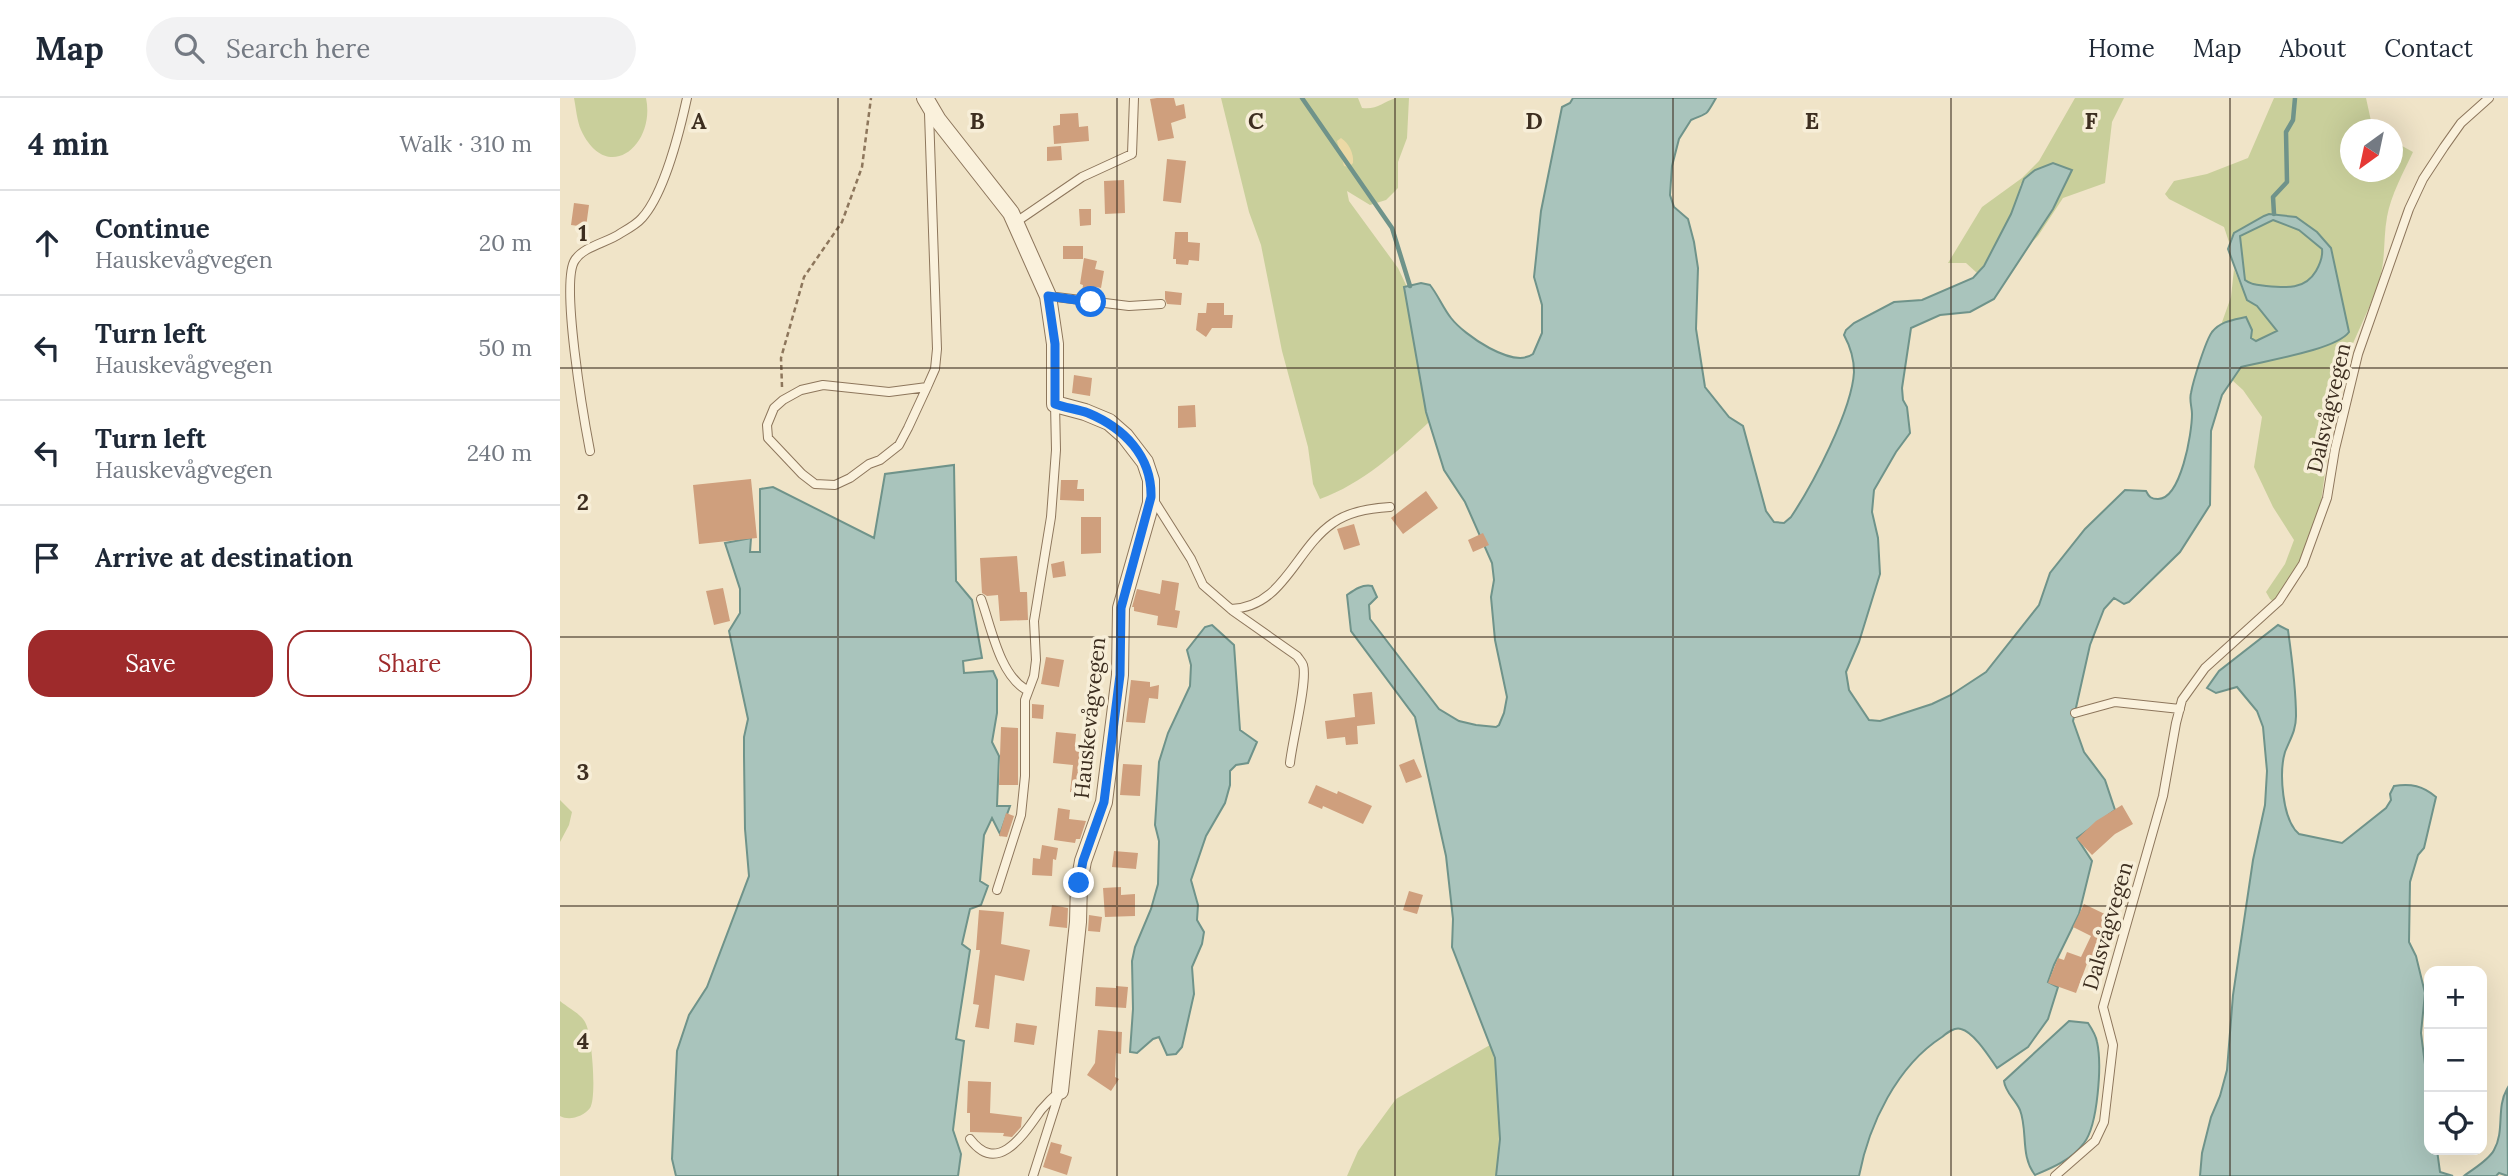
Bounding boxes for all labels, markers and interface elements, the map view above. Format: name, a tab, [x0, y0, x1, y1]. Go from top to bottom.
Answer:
search box	[146, 17, 636, 80]
text: Map	[35, 27, 104, 69]
icon: search	[170, 29, 208, 67]
text: Search here	[226, 32, 370, 65]
text: Home	[2088, 33, 2155, 64]
text: Map	[2193, 33, 2242, 64]
text: About	[2280, 33, 2346, 64]
text: Contact	[2384, 33, 2473, 64]
text: A	[691, 106, 707, 135]
text: B	[969, 106, 985, 135]
text: C	[1248, 106, 1264, 135]
text: D	[1525, 106, 1543, 135]
text: E	[1805, 106, 1819, 135]
text: F	[2084, 106, 2098, 135]
north arrow	[2340, 119, 2403, 182]
text: 4 min	[28, 125, 109, 163]
text: Walk · 310 m	[400, 129, 532, 158]
text: Continue	[95, 212, 210, 245]
text: 1	[578, 218, 588, 247]
icon: ahead	[28, 224, 66, 262]
text: 20 m	[479, 228, 532, 257]
text: Hauskevågvegen	[95, 245, 273, 274]
route start	[1075, 286, 1106, 317]
text: Turn left	[95, 317, 206, 350]
icon: left	[28, 329, 66, 367]
text: 50 m	[479, 333, 532, 362]
street label: Dalsvågvegen	[2300, 340, 2357, 475]
text: Hauskevågvegen	[95, 350, 273, 379]
text: Turn left	[95, 422, 206, 455]
icon: left	[28, 434, 66, 472]
text: 240 m	[467, 438, 532, 467]
text: Hauskevågvegen	[95, 455, 273, 484]
text: 2	[577, 487, 589, 516]
icon: arrive	[28, 539, 66, 577]
text: Arrive at destination	[95, 541, 353, 574]
button: Save	[28, 630, 273, 697]
button: Share	[287, 630, 532, 697]
street label: Hauskevågvegen	[1068, 636, 1111, 800]
text: 3	[577, 757, 589, 786]
street label: Dalsvågvegen	[2076, 858, 2139, 993]
route end	[1063, 867, 1094, 898]
map controls	[2424, 966, 2487, 1155]
button: +	[2424, 966, 2487, 1029]
text: 4	[577, 1026, 589, 1055]
button: −	[2424, 1029, 2487, 1092]
button: locate	[2424, 1092, 2487, 1155]

